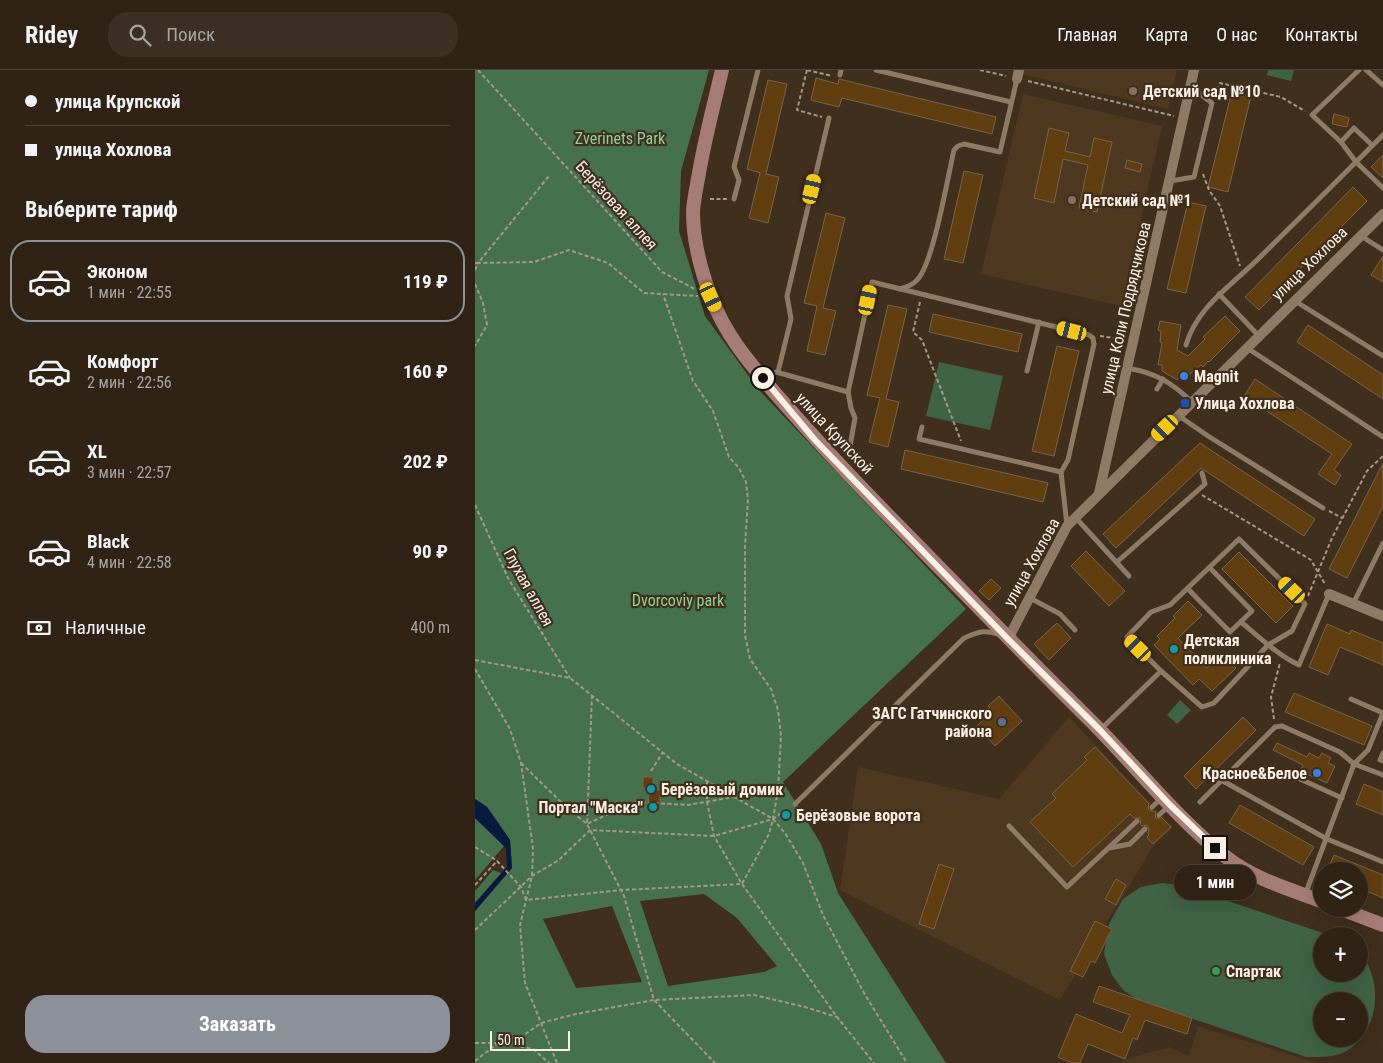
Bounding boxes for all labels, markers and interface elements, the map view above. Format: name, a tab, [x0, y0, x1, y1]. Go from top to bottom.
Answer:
search box	[108, 12, 458, 57]
text: Ridey	[25, 21, 78, 49]
icon: search	[126, 21, 154, 49]
text: Поиск	[166, 23, 215, 46]
text: Главная	[1057, 24, 1117, 45]
text: Карта	[1145, 24, 1188, 45]
text: О нас	[1216, 24, 1257, 45]
text: Контакты	[1285, 24, 1358, 45]
place label: Детский сад №10	[1143, 82, 1261, 101]
marker: Детский сад №10	[1127, 85, 1139, 97]
text: улица Крупской	[55, 90, 180, 113]
park label: Zverinets Park	[575, 129, 666, 148]
text: улица Хохлова	[55, 138, 171, 161]
street label: Берёзовая аллея	[572, 157, 662, 254]
car	[801, 173, 822, 205]
place label: Детский сад №1	[1082, 191, 1192, 210]
marker: Детский сад №1	[1066, 194, 1078, 206]
text: Выберите тариф	[25, 197, 178, 222]
street label: улица Коли Подрядчикова	[1096, 220, 1155, 396]
street label: улица Хохлова	[1268, 223, 1351, 304]
icon: car	[27, 259, 72, 304]
text: Эконом	[87, 260, 148, 283]
text: 119 ₽	[403, 270, 448, 293]
car	[697, 280, 724, 314]
text: 1 мин · 22:55	[87, 283, 172, 302]
car	[857, 284, 878, 316]
car	[1055, 320, 1088, 342]
icon: car	[27, 349, 72, 394]
text: Комфорт	[87, 350, 159, 373]
text: 160 ₽	[403, 360, 448, 383]
route start	[752, 367, 774, 389]
place label: Magnit	[1194, 367, 1239, 386]
marker: Magnit	[1178, 370, 1190, 382]
text: 2 мин · 22:56	[87, 373, 172, 392]
street label: улица Крупской	[792, 389, 877, 478]
place label: Улица Хохлова	[1195, 394, 1295, 413]
marker: Улица Хохлова	[1179, 397, 1191, 409]
car	[1149, 412, 1181, 444]
icon: car	[27, 439, 72, 484]
text: XL	[87, 440, 107, 463]
text: 202 ₽	[403, 450, 448, 473]
text: 3 мин · 22:57	[87, 463, 172, 482]
street label: улица Хохлова	[999, 515, 1063, 610]
icon: car	[27, 529, 72, 574]
text: Black	[87, 530, 129, 553]
text: 90 ₽	[413, 540, 448, 563]
street label: Глухая аллея	[499, 545, 558, 629]
text: 4 мин · 22:58	[87, 553, 172, 572]
car	[1276, 574, 1308, 606]
park label: Dvorcoviy park	[632, 591, 725, 610]
icon: cash	[25, 614, 53, 642]
text: Наличные	[65, 616, 146, 639]
text: 400 m	[411, 618, 450, 637]
place label: Детская поликлиника	[1184, 631, 1272, 668]
car	[1122, 632, 1153, 664]
marker: Детская поликлиника	[1168, 643, 1180, 655]
place label: ЗАГС Гатчинского района	[872, 704, 992, 741]
marker: ЗАГС Гатчинского района	[996, 716, 1008, 728]
place label: Красное&Белое	[1202, 764, 1307, 783]
marker: Красное&Белое	[1311, 767, 1323, 779]
place label: Берёзовый домик	[661, 780, 783, 799]
marker: Берёзовый домик	[645, 783, 657, 795]
place label: Портал "Маска"	[538, 798, 643, 817]
marker: Портал "Маска"	[647, 801, 659, 813]
place label: Берёзовые ворота	[796, 806, 921, 825]
marker: Берёзовые ворота	[780, 809, 792, 821]
route end	[1204, 837, 1226, 859]
map controls	[1313, 862, 1368, 1047]
button: layers	[1313, 862, 1368, 917]
callout: 1 мин	[1174, 866, 1256, 900]
text: 1 мин	[1196, 873, 1234, 892]
button: +	[1313, 927, 1368, 982]
place label: Спартак	[1226, 962, 1281, 981]
marker: Спартак	[1210, 965, 1222, 977]
button: −	[1313, 992, 1368, 1047]
button: Заказать	[25, 995, 450, 1053]
scale bar	[490, 1028, 570, 1051]
text: 50 m	[497, 1032, 525, 1048]

